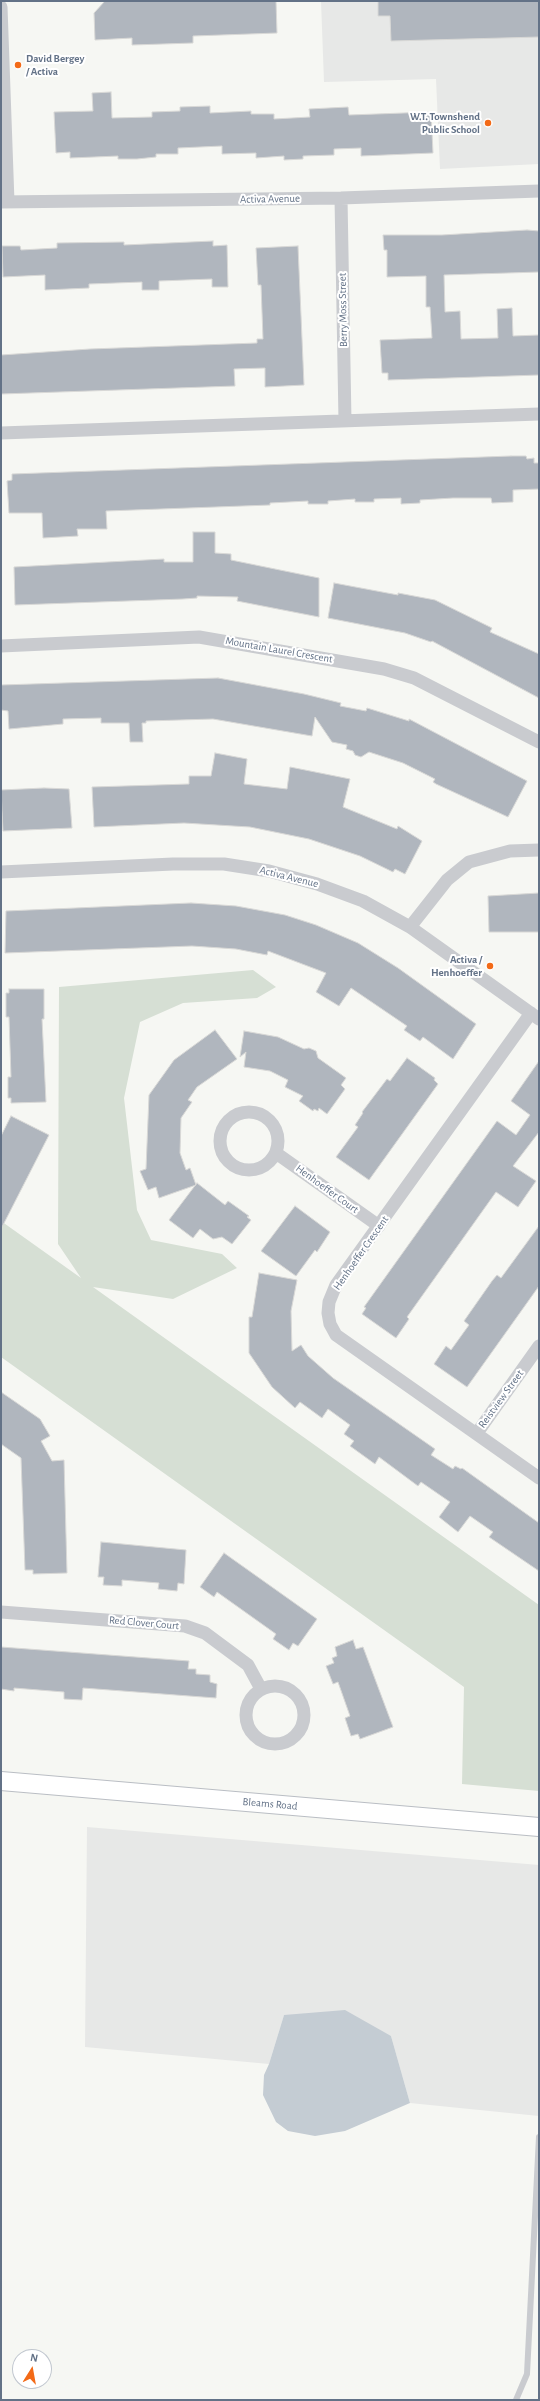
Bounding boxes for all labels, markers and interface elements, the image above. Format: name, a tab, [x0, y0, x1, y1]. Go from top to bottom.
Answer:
place label: David Bergey / Activa	[26, 52, 84, 78]
marker: David Bergey / Activa	[13, 60, 23, 70]
place label: W.T. Townshend Public School	[410, 110, 480, 136]
marker: W.T. Townshend Public School	[483, 118, 493, 128]
street label: Activa Avenue	[240, 192, 300, 206]
street label: Berry Moss Street	[336, 273, 350, 347]
street label: Mountain Laurel Crescent	[224, 634, 334, 666]
street label: Activa Avenue	[258, 863, 320, 891]
place label: Activa / Henhoeffer	[431, 953, 482, 979]
marker: Activa / Henhoeffer	[485, 961, 495, 971]
street label: Henhoeffer Court	[293, 1162, 361, 1216]
street label: Henhoeffer Crescent	[330, 1213, 392, 1293]
street label: Reistview Street	[476, 1367, 526, 1431]
street label: Red Clover Court	[108, 1613, 180, 1633]
street label: Bleams Road	[242, 1795, 298, 1813]
north arrow	[12, 2349, 52, 2389]
text: N	[29, 2352, 39, 2364]

